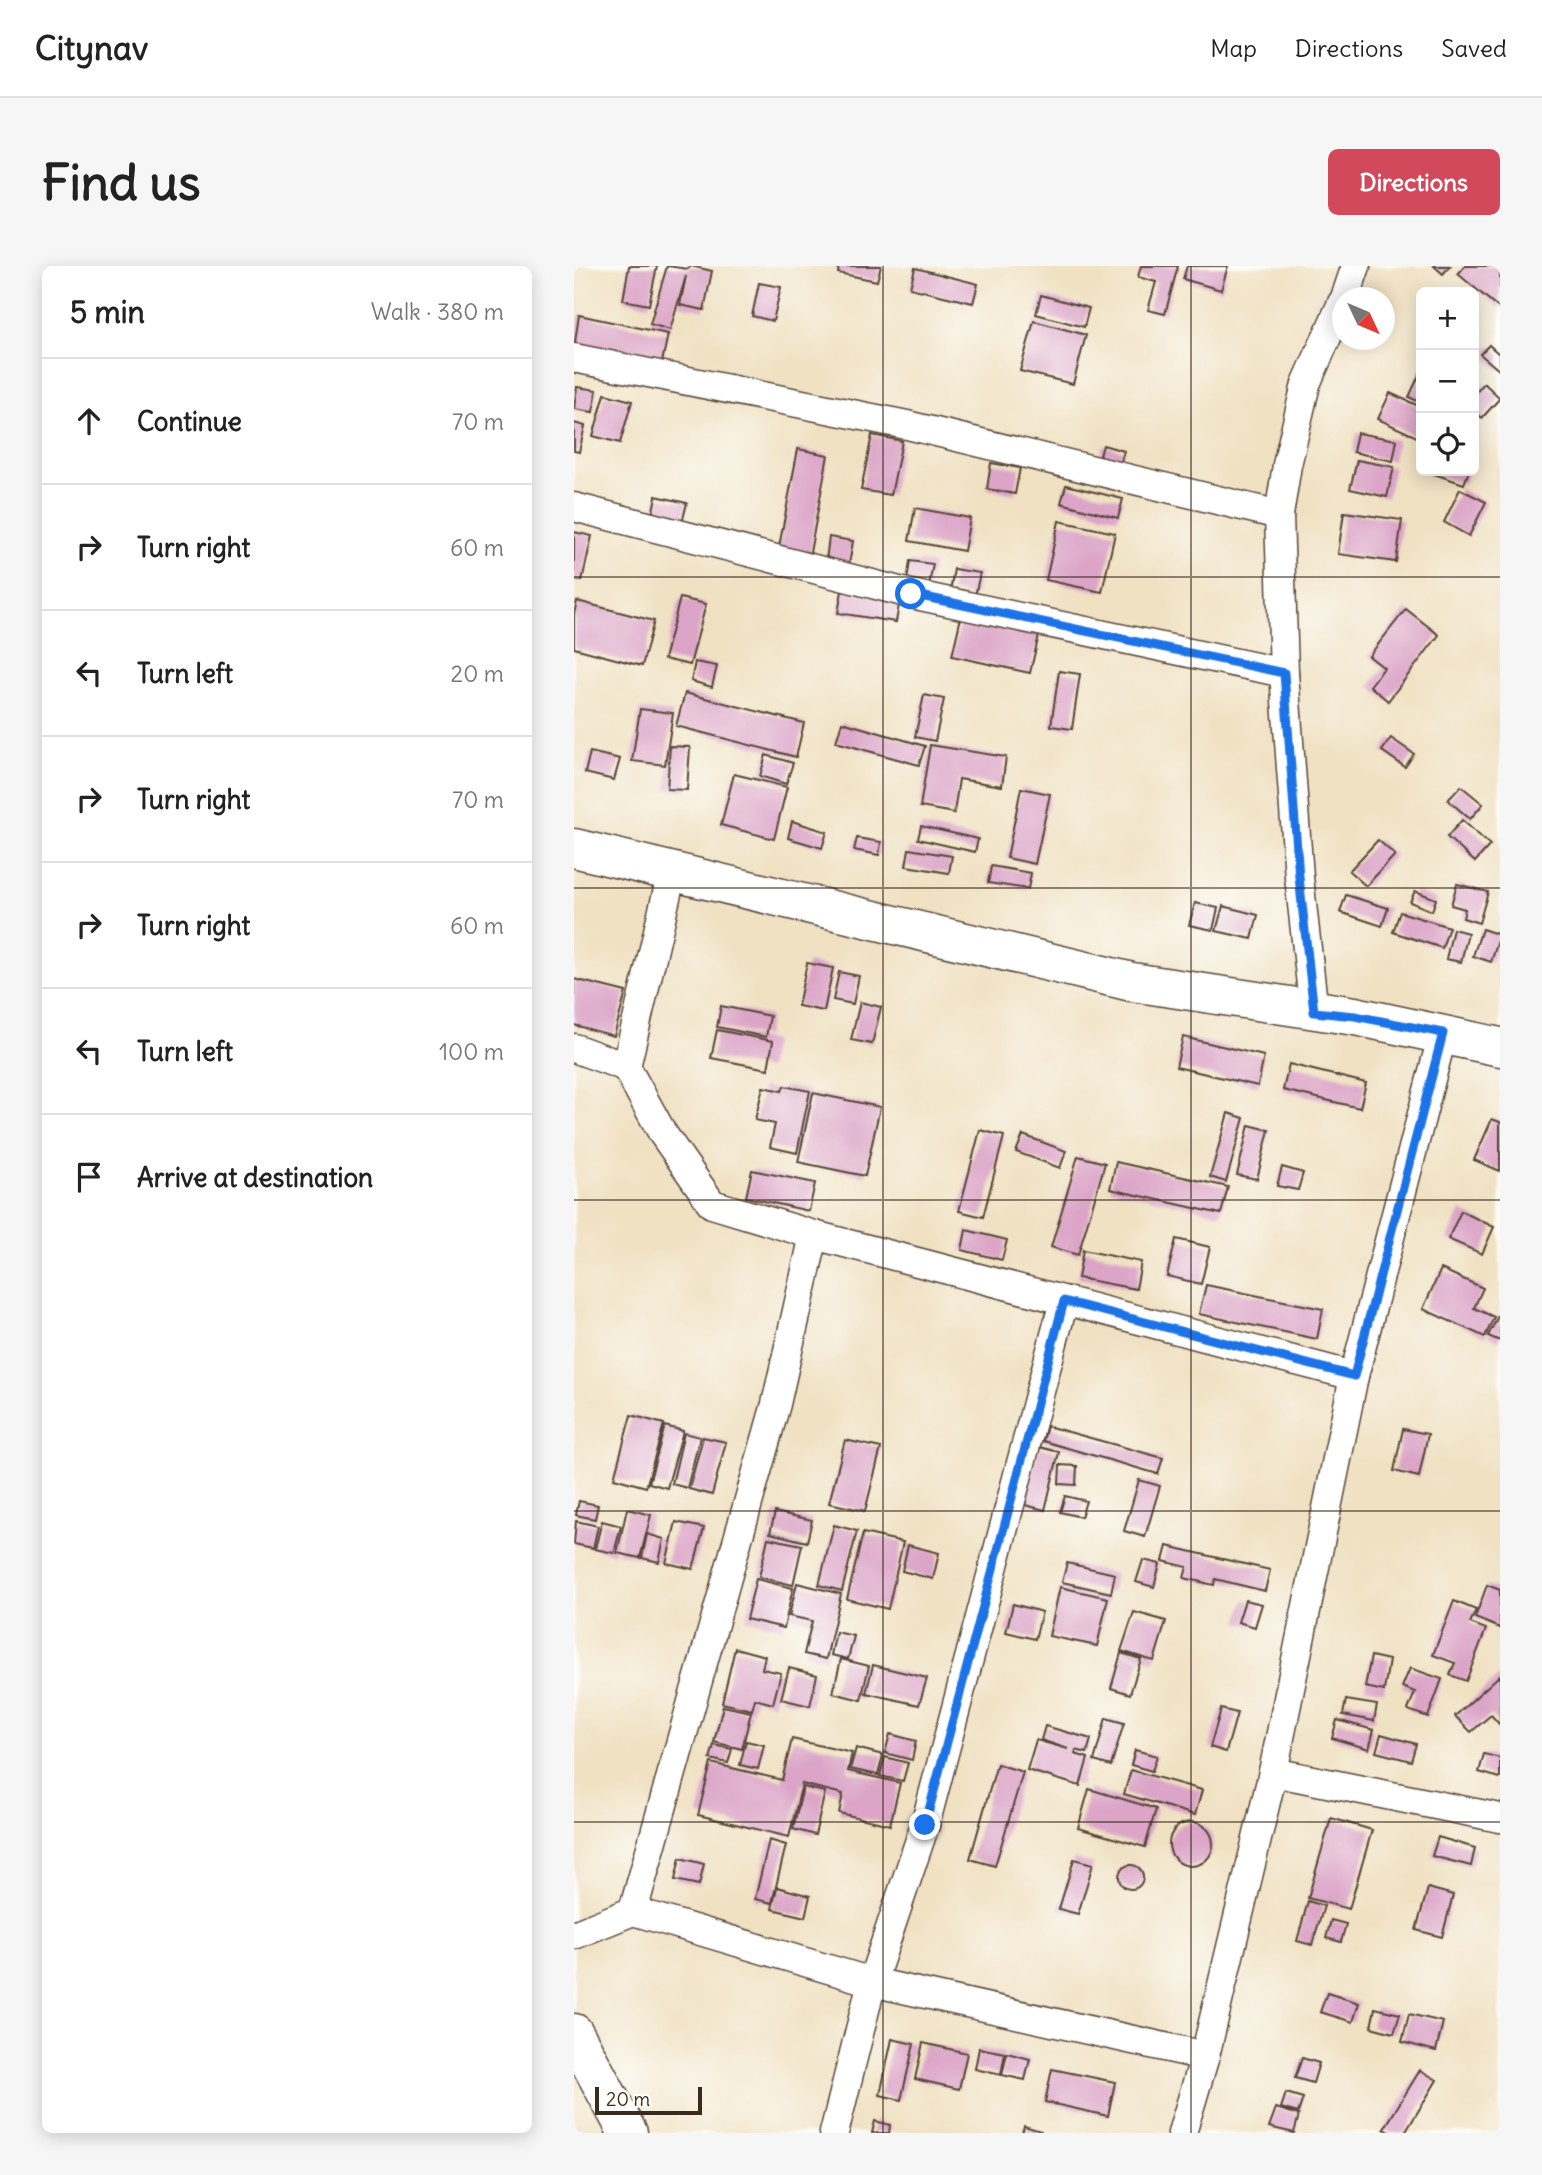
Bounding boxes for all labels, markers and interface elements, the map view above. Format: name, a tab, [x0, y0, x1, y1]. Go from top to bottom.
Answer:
text: Citynav	[35, 27, 148, 69]
text: Map	[1210, 33, 1257, 63]
text: Directions	[1295, 33, 1403, 63]
text: Saved	[1441, 33, 1507, 63]
button: Directions	[1328, 149, 1500, 215]
text: Find us	[42, 152, 200, 213]
north arrow	[1332, 287, 1395, 350]
map controls	[1416, 287, 1479, 476]
button: +	[1416, 287, 1479, 350]
text: 5 min	[70, 293, 145, 331]
text: Walk · 380 m	[371, 297, 504, 326]
button: −	[1416, 350, 1479, 413]
icon: ahead	[70, 402, 108, 440]
text: Continue	[137, 405, 242, 438]
text: 70 m	[452, 407, 504, 436]
button: locate	[1416, 413, 1479, 476]
icon: right	[70, 528, 108, 566]
text: Turn right	[137, 531, 250, 564]
text: 60 m	[450, 533, 504, 562]
route start	[895, 578, 926, 609]
icon: left	[70, 654, 108, 692]
text: Turn left	[137, 657, 233, 690]
text: 20 m	[451, 659, 504, 688]
icon: right	[70, 780, 108, 818]
text: Turn right	[137, 783, 250, 816]
text: 70 m	[452, 785, 504, 814]
icon: right	[70, 906, 108, 944]
text: Turn right	[137, 909, 250, 942]
text: 60 m	[450, 911, 504, 940]
icon: left	[70, 1032, 108, 1070]
text: Turn left	[137, 1035, 233, 1068]
text: 100 m	[439, 1037, 504, 1066]
icon: arrive	[70, 1158, 108, 1196]
text: Arrive at destination	[137, 1161, 373, 1194]
route end	[909, 1809, 940, 1840]
scale bar	[595, 2084, 702, 2116]
text: 20 m	[606, 2087, 650, 2111]

